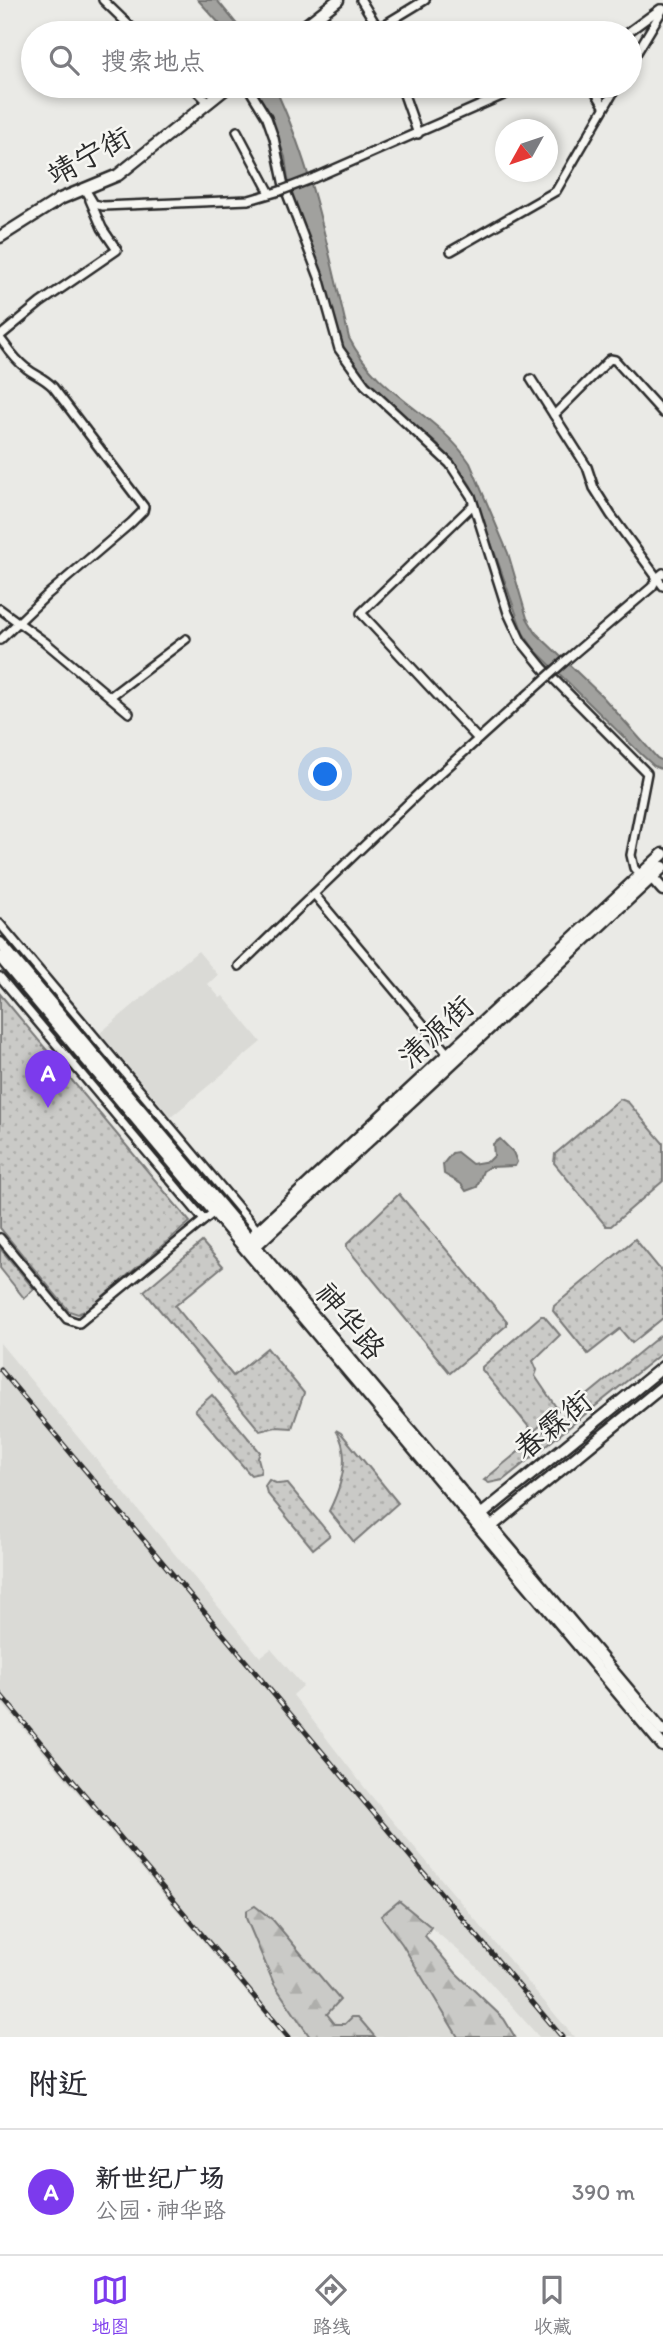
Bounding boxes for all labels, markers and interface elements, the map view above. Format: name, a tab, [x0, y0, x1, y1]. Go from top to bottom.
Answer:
search box	[21, 21, 642, 98]
icon: search	[45, 41, 83, 79]
text: 搜索地点	[101, 45, 205, 77]
street label: 靖宁街	[40, 118, 137, 193]
north arrow	[495, 119, 558, 182]
your location	[308, 757, 342, 791]
street label: 清源街	[390, 987, 481, 1076]
pin: A	[25, 1050, 71, 1108]
street label: 神华路	[307, 1274, 393, 1367]
street label: 春霖街	[506, 1382, 599, 1467]
text: 附近	[28, 2065, 88, 2102]
text: 新世纪广场	[95, 2162, 225, 2194]
text: A	[44, 2178, 58, 2206]
text: 390 m	[572, 2178, 635, 2206]
text: 公园 · 神华路	[95, 2196, 226, 2224]
tab: 地图	[91, 2271, 130, 2338]
tab: 路线	[312, 2271, 351, 2338]
tab: 收藏	[533, 2271, 572, 2338]

